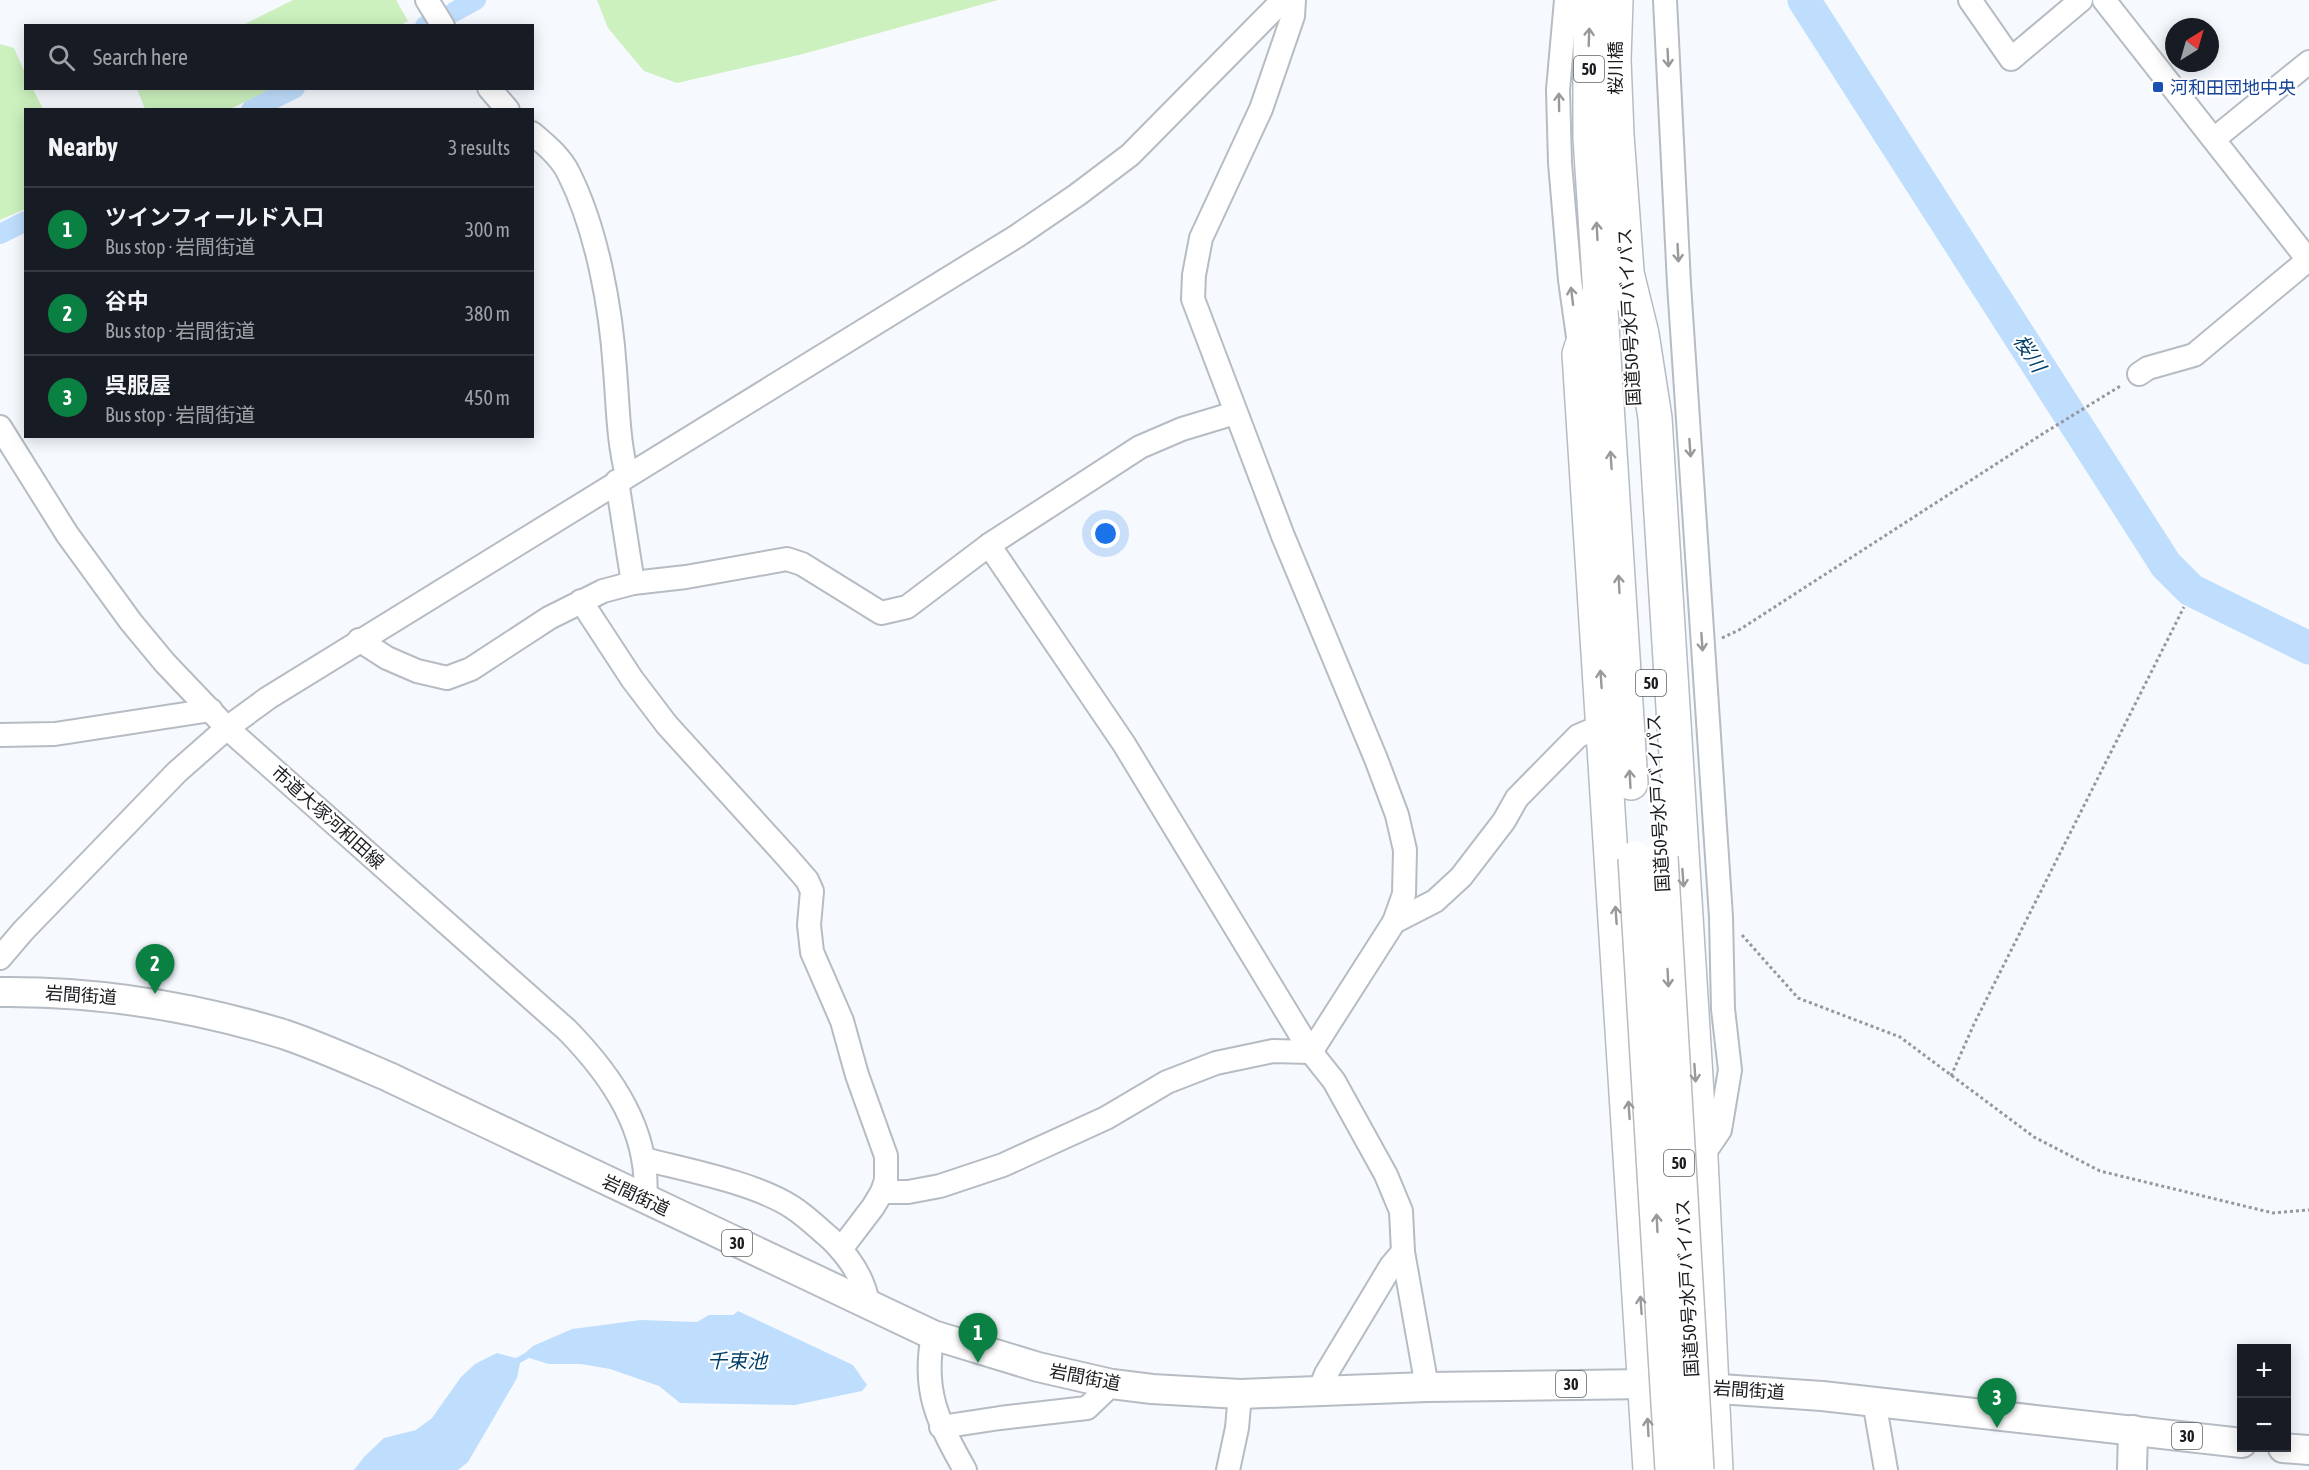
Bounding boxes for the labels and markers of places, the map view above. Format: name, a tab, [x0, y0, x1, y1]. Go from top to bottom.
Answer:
place label: 河和田団地中央	[2170, 77, 2296, 98]
marker: 河和田団地中央	[2151, 80, 2165, 94]
pin: 2	[136, 944, 174, 994]
pin: 1	[958, 1314, 998, 1363]
pin: 3	[1978, 1378, 2016, 1428]

